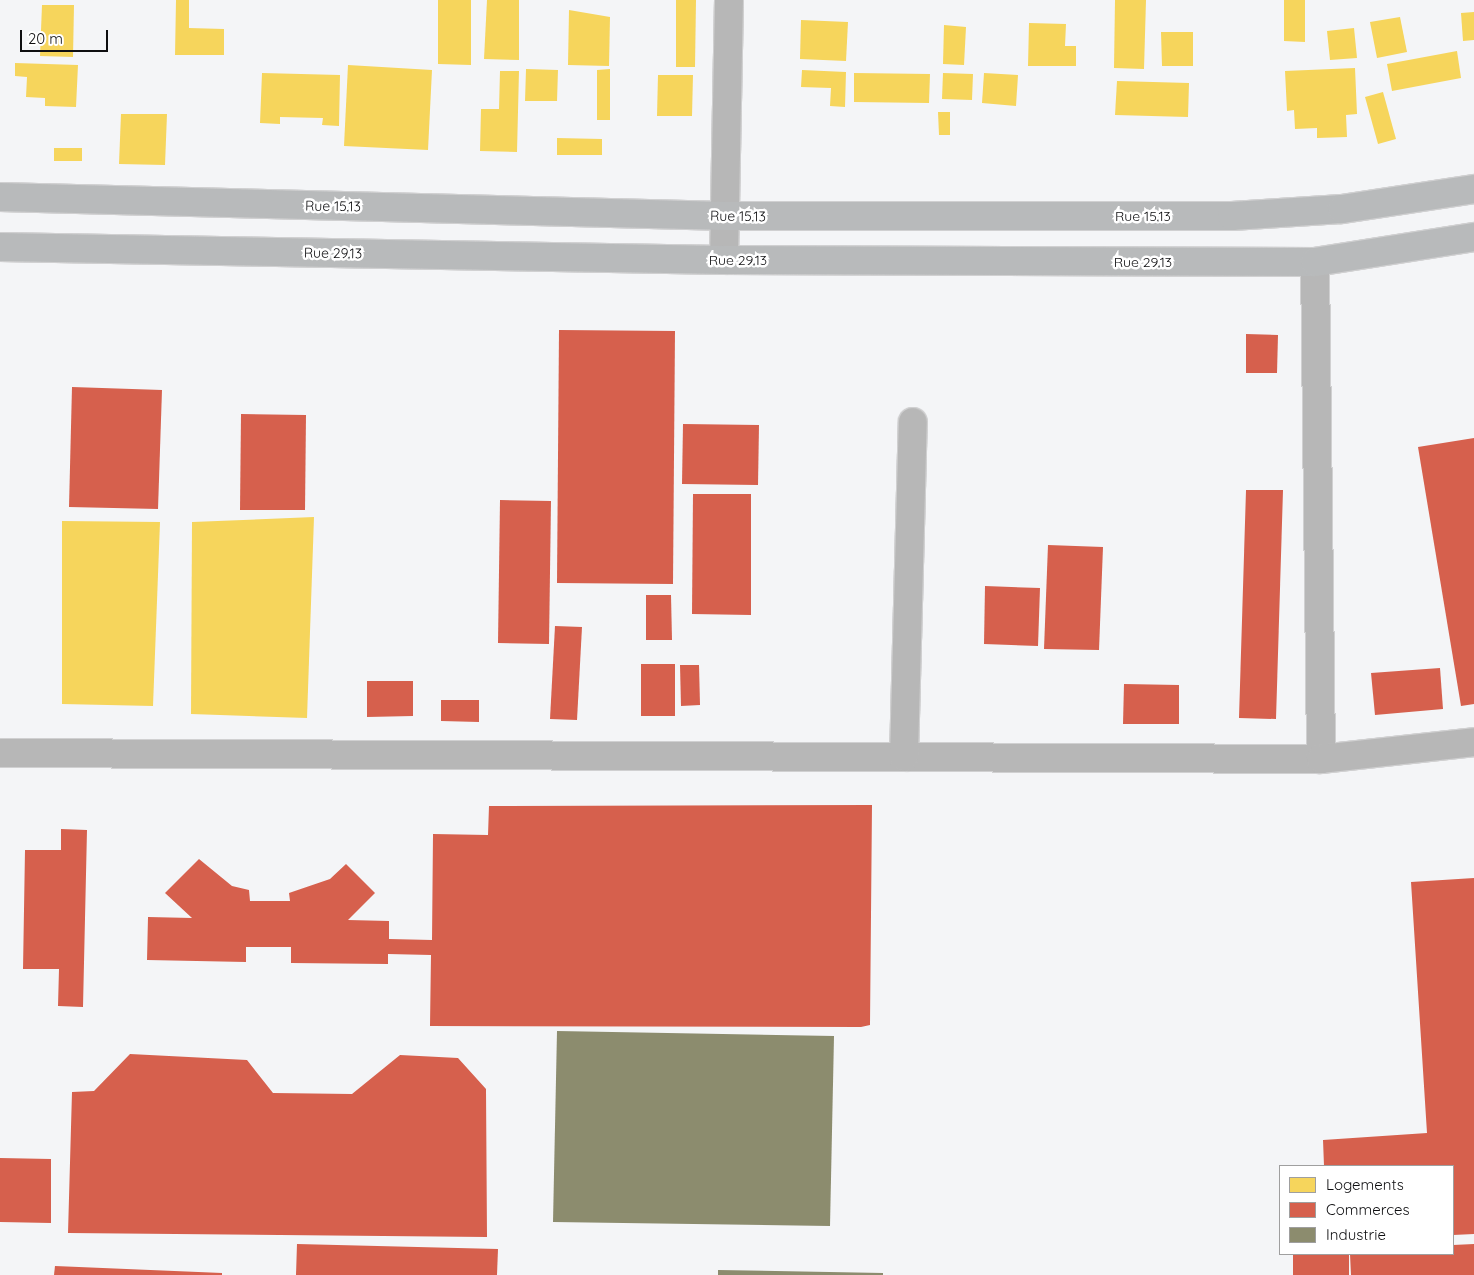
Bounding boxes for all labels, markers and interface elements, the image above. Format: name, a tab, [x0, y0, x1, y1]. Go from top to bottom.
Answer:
scale bar	[22, 20, 110, 52]
text: 20 m	[28, 29, 63, 48]
street label: Rue 15.13	[305, 197, 361, 215]
street label: Rue 15.13	[710, 207, 766, 225]
street label: Rue 15.13	[1115, 208, 1171, 224]
street label: Rue 29.13	[304, 244, 362, 262]
street label: Rue 29.13	[709, 252, 767, 268]
street label: Rue 29.13	[1114, 254, 1172, 270]
legend	[1279, 1165, 1454, 1255]
text: Logements	[1326, 1175, 1404, 1194]
text: Commerces	[1326, 1200, 1409, 1219]
text: Industrie	[1326, 1225, 1386, 1244]

